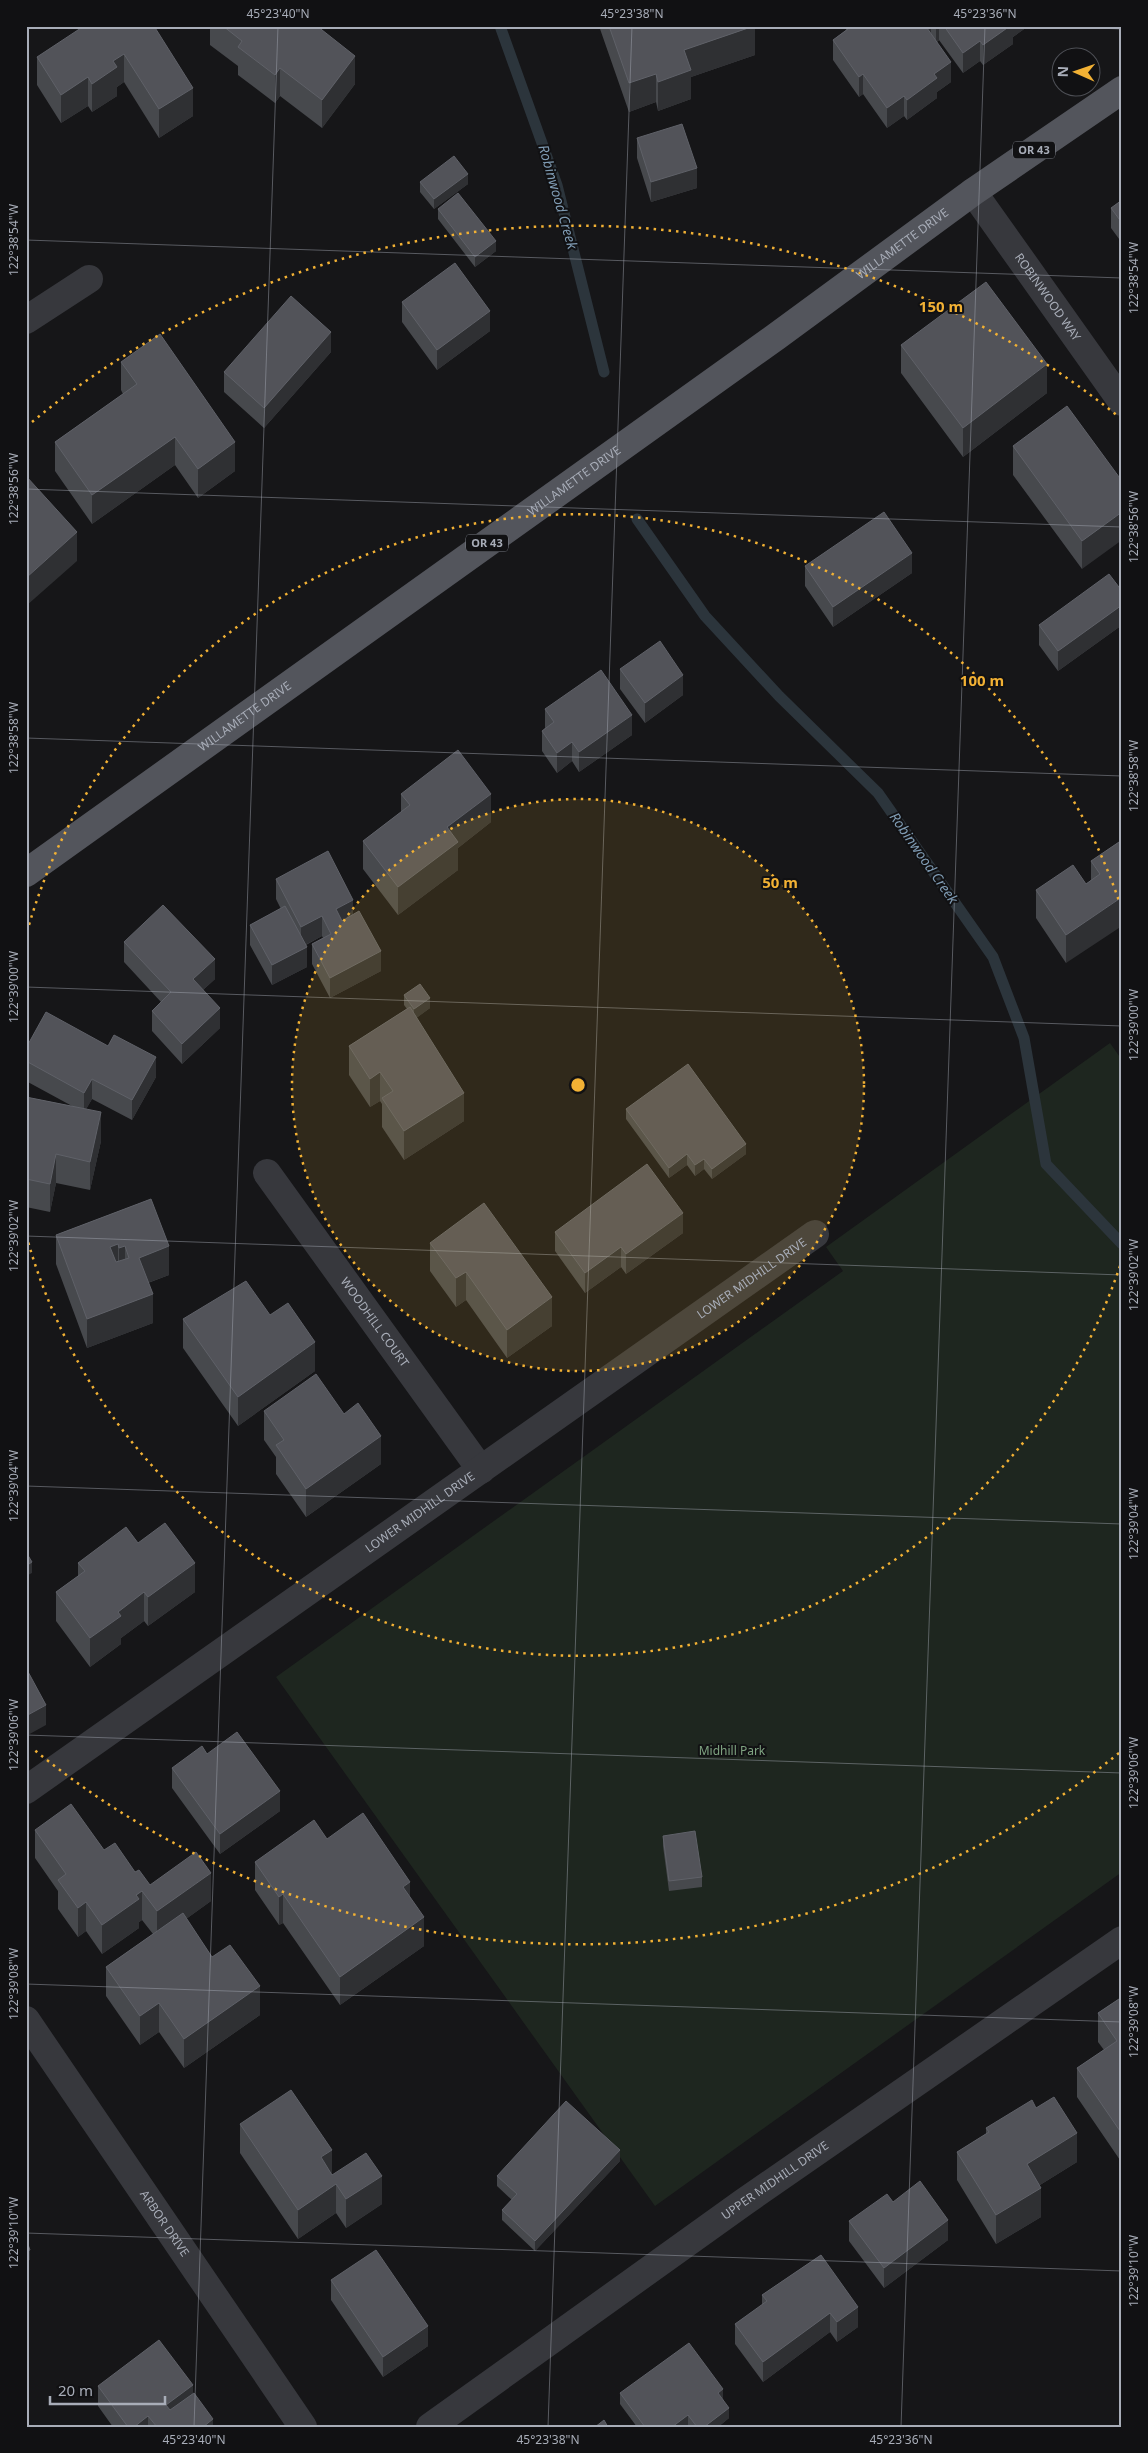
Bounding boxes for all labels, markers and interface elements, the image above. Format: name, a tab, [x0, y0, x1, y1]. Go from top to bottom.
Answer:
text: 45°23'40"N	[246, 5, 310, 22]
text: 45°23'38"N	[600, 5, 664, 22]
text: 45°23'36"N	[953, 5, 1017, 22]
north arrow	[1050, 48, 1100, 98]
text: N	[1053, 66, 1072, 78]
water label: Robinwood Creek	[534, 142, 583, 252]
road number: OR 43	[1013, 142, 1055, 158]
text: 122°38'54"W	[5, 204, 22, 276]
street label: WILLAMETTE DRIVE	[853, 204, 952, 283]
text: 122°38'54"W	[1125, 242, 1142, 314]
street label: ROBINWOOD WAY	[1011, 250, 1085, 344]
text: 150 m	[919, 296, 963, 316]
street label: WILLAMETTE DRIVE	[524, 441, 624, 520]
text: 122°38'56"W	[5, 453, 22, 525]
text: 122°38'56"W	[1125, 491, 1142, 563]
road number: OR 43	[466, 534, 508, 552]
text: 100 m	[960, 670, 1004, 690]
street label: WILLAMETTE DRIVE	[195, 677, 295, 755]
text: 122°38'58"W	[5, 702, 22, 774]
text: 122°38'58"W	[1125, 740, 1142, 812]
water label: Robinwood Creek	[886, 808, 964, 908]
text: 50 m	[762, 872, 798, 892]
text: 122°39'00"W	[5, 951, 22, 1023]
text: 122°39'00"W	[1125, 989, 1142, 1061]
centre of rings	[569, 1076, 587, 1094]
text: 122°39'02"W	[5, 1200, 22, 1272]
street label: LOWER MIDHILL DRIVE	[693, 1234, 810, 1323]
text: 122°39'02"W	[1125, 1239, 1142, 1311]
street label: WOODHILL COURT	[337, 1274, 413, 1371]
text: 122°39'04"W	[5, 1450, 22, 1522]
street label: LOWER MIDHILL DRIVE	[362, 1467, 478, 1556]
text: 122°39'04"W	[1125, 1488, 1142, 1560]
text: 122°39'06"W	[5, 1699, 22, 1771]
text: 122°39'06"W	[1125, 1737, 1142, 1809]
park label: Midhill Park	[699, 1742, 766, 1759]
text: 122°39'08"W	[5, 1948, 22, 2020]
text: 122°39'08"W	[1125, 1986, 1142, 2058]
street label: UPPER MIDHILL DRIVE	[718, 2137, 832, 2224]
street label: ARBOR DRIVE	[136, 2186, 194, 2260]
text: 122°39'10"W	[5, 2197, 22, 2269]
text: 122°39'10"W	[1125, 2235, 1142, 2307]
scale bar	[50, 2373, 165, 2405]
text: 20 m	[58, 2380, 93, 2400]
text: 45°23'40"N	[162, 2431, 226, 2448]
text: 45°23'38"N	[516, 2431, 580, 2448]
text: 45°23'36"N	[869, 2431, 933, 2448]

